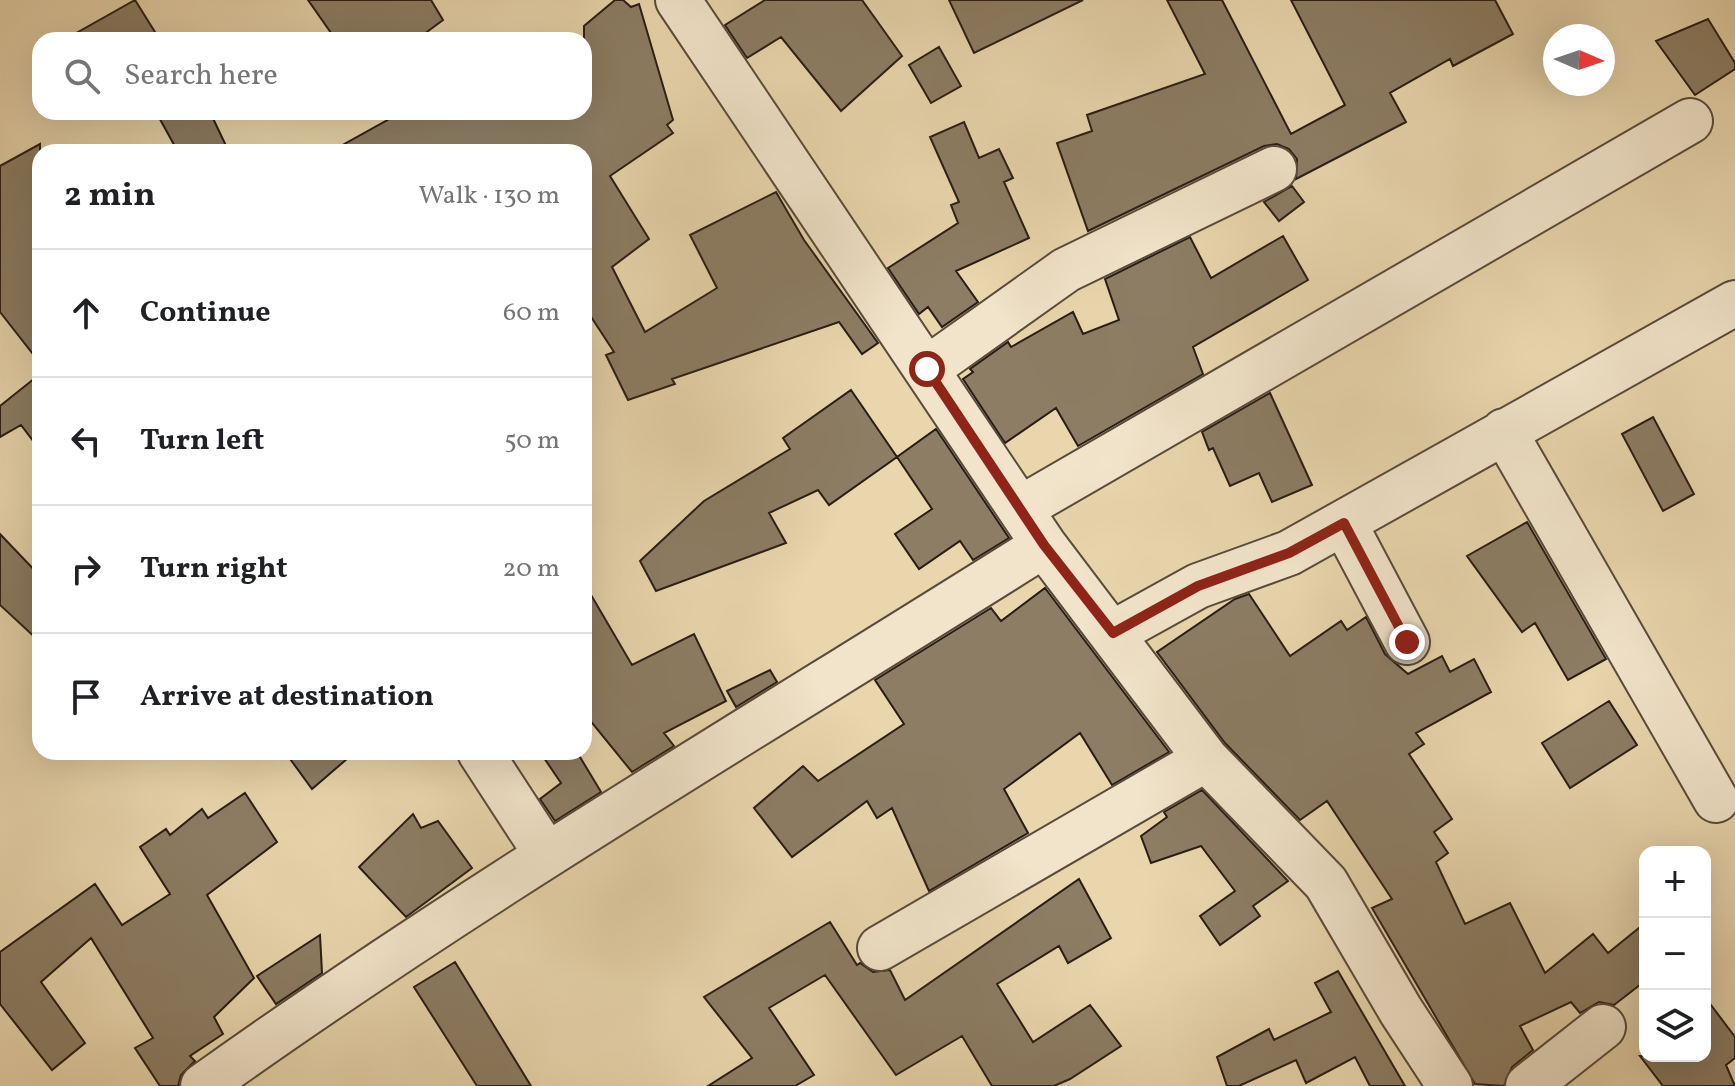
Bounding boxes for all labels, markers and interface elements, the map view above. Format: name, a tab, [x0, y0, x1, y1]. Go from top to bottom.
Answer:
north arrow	[1543, 24, 1615, 96]
search box	[32, 32, 592, 120]
icon: search	[60, 54, 104, 98]
text: Search here	[124, 55, 278, 97]
text: 2 min	[64, 173, 156, 220]
text: Walk · 130 m	[419, 178, 560, 214]
icon: ahead	[64, 291, 108, 335]
text: Continue	[140, 292, 271, 334]
text: 60 m	[503, 295, 560, 331]
route start	[909, 351, 945, 387]
icon: left	[64, 419, 108, 463]
text: Turn left	[140, 420, 264, 462]
text: 50 m	[504, 423, 560, 459]
icon: right	[64, 547, 108, 591]
text: Turn right	[140, 548, 288, 590]
text: 20 m	[502, 551, 560, 587]
route end	[1389, 624, 1425, 660]
icon: arrive	[64, 675, 108, 719]
text: Arrive at destination	[140, 676, 434, 718]
map controls	[1639, 846, 1711, 1062]
button: +	[1639, 846, 1711, 918]
button: −	[1639, 918, 1711, 990]
button: layers	[1639, 990, 1711, 1062]

